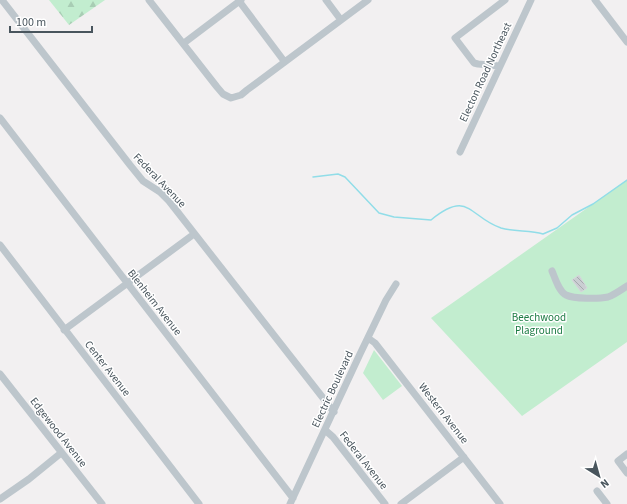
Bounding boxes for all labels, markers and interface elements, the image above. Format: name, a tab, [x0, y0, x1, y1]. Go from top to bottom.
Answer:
scale bar	[10, 8, 92, 34]
text: 100 m	[16, 14, 46, 31]
street label: Electon Road Northeast	[456, 20, 515, 124]
street label: Federal Avenue	[130, 150, 190, 211]
street label: Blenheim Avenue	[124, 266, 186, 339]
park label: Beechwood Plaground	[512, 310, 566, 338]
street label: Center Avenue	[81, 337, 134, 400]
street label: Electric Boulevard	[308, 348, 357, 430]
street label: Western Avenue	[415, 380, 472, 447]
street label: Edgewood Avenue	[27, 394, 91, 471]
street label: Federal Avenue	[336, 428, 391, 493]
north arrow	[579, 456, 619, 496]
text: N	[597, 475, 612, 492]

